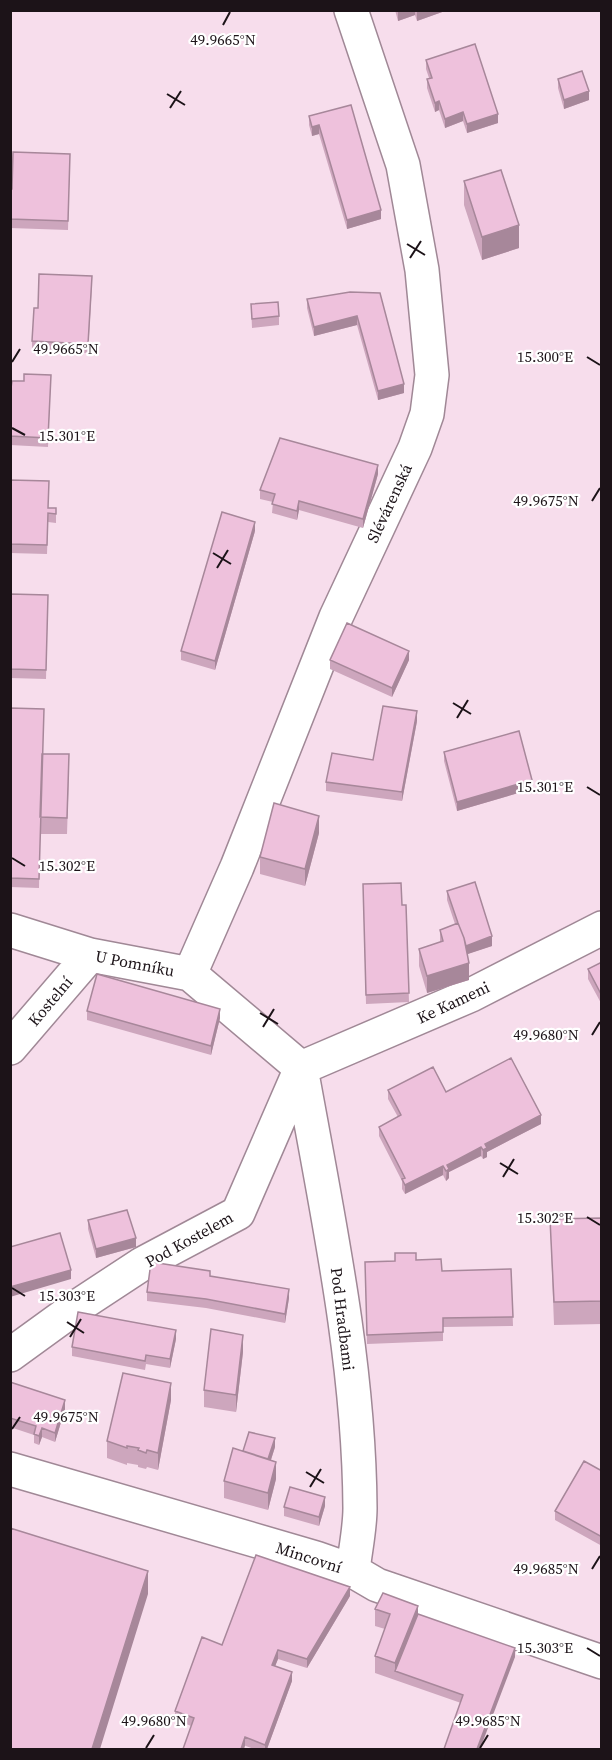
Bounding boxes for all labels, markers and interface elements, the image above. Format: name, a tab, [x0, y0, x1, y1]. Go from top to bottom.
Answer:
text: 49.9665°N	[190, 29, 256, 50]
text: 49.9665°N	[33, 338, 99, 359]
text: 15.300°E	[517, 346, 573, 367]
text: 15.301°E	[39, 425, 95, 446]
street label: Slévárenská	[361, 459, 417, 546]
text: 49.9675°N	[513, 490, 579, 511]
text: 15.301°E	[517, 776, 573, 797]
text: 15.302°E	[39, 855, 95, 876]
street label: U Pomníku	[94, 945, 176, 981]
street label: Kostelní	[23, 971, 77, 1030]
street label: Ke Kameni	[413, 975, 493, 1028]
text: 49.9680°N	[513, 1024, 579, 1045]
street label: Pod Kostelem	[141, 1206, 237, 1272]
text: 15.302°E	[517, 1207, 573, 1228]
street label: Pod Hradbami	[326, 1266, 360, 1372]
text: 15.303°E	[39, 1285, 95, 1306]
text: 49.9675°N	[33, 1406, 99, 1427]
street label: Mincovní	[273, 1536, 345, 1578]
text: 49.9685°N	[513, 1558, 579, 1579]
text: 15.303°E	[517, 1637, 573, 1658]
text: 49.9680°N	[121, 1710, 187, 1731]
text: 49.9685°N	[455, 1710, 521, 1731]

